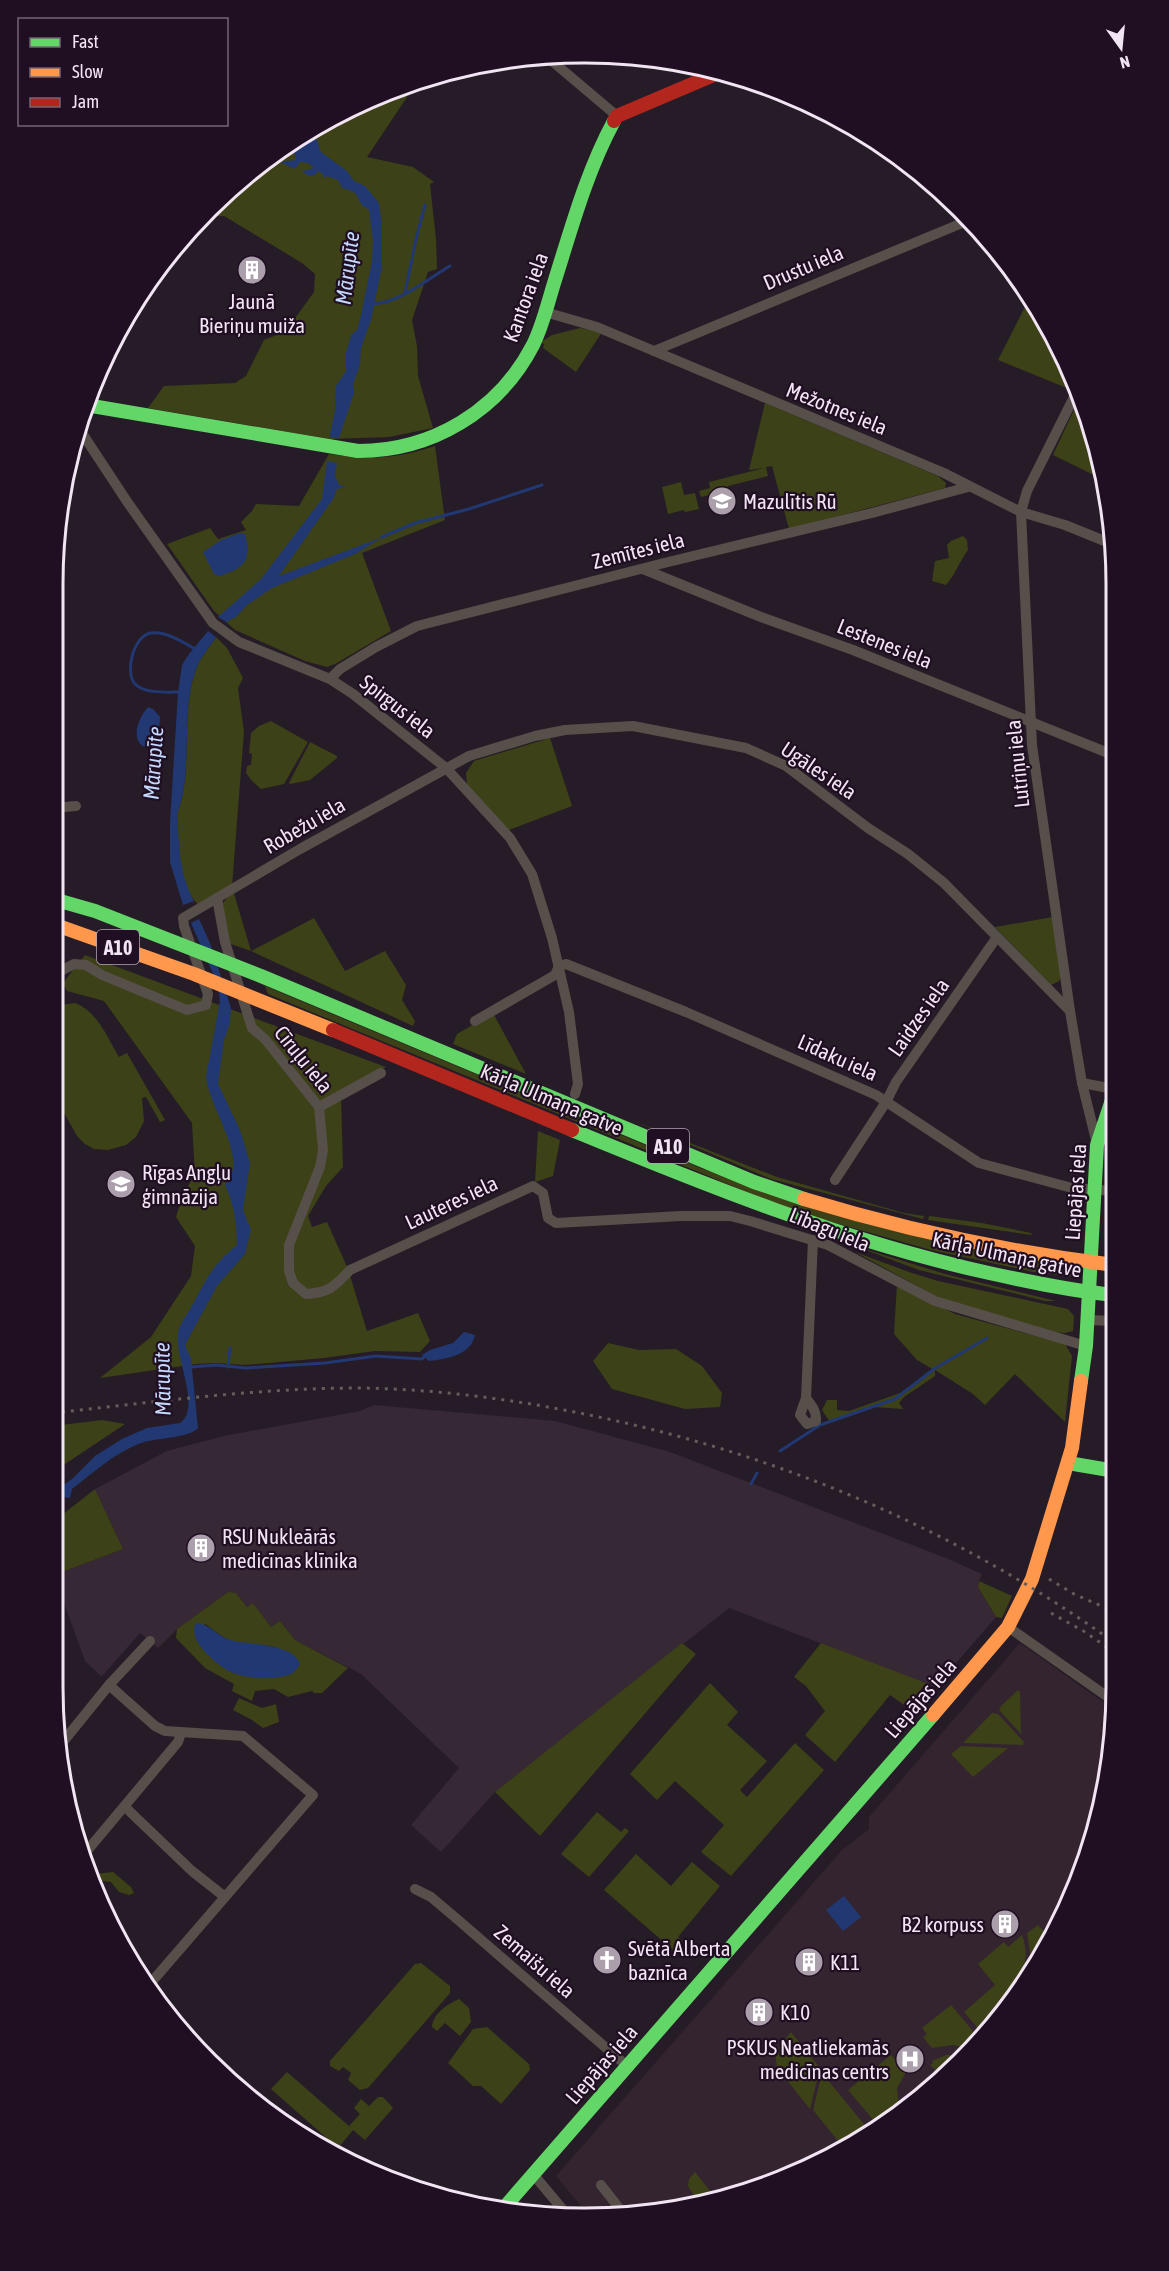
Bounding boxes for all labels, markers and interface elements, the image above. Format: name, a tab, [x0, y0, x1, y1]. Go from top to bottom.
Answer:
legend	[18, 18, 228, 126]
north arrow	[1091, 18, 1151, 78]
text: Fast	[72, 31, 99, 52]
text: N	[1118, 53, 1132, 72]
text: Slow	[72, 61, 103, 82]
text: Jam	[72, 91, 99, 112]
water label: Mārupīte	[330, 230, 364, 306]
street label: Drustu iela	[760, 239, 846, 295]
street label: Kantora iela	[498, 249, 552, 345]
building icon: Jaunā Bieriņu muiža	[236, 254, 268, 286]
place label: Jaunā Bieriņu muiža	[199, 289, 305, 337]
street label: Mežotnes iela	[783, 377, 891, 439]
school or university icon: Mazulītis Rū	[706, 485, 738, 517]
place label: Mazulītis Rū	[743, 489, 837, 513]
street label: Zemītes iela	[589, 527, 687, 573]
street label: Lestenes iela	[834, 613, 936, 673]
street label: Spirgus iela	[356, 669, 440, 743]
street label: Lutriņu iela	[1000, 719, 1034, 809]
water label: Mārupīte	[137, 725, 169, 801]
street label: Ugāles iela	[777, 736, 861, 804]
street label: Robežu iela	[259, 792, 349, 858]
road number: A10	[97, 930, 139, 964]
street label: Laidzes iela	[882, 973, 954, 1061]
street label: Cīruļu iela	[270, 1021, 338, 1097]
street label: Līdaku iela	[794, 1029, 882, 1085]
street label: Kārļa Ulmaņa gatve	[477, 1058, 627, 1140]
road number: A10	[647, 1129, 689, 1163]
street label: Liepājas iela	[1060, 1143, 1090, 1241]
place label: Rīgas Angļu ģimnāzija	[142, 1160, 231, 1208]
school or university icon: Rīgas Angļu ģimnāzija	[105, 1168, 137, 1200]
street label: Lauteres iela	[401, 1170, 501, 1234]
street label: Lībagu iela	[786, 1202, 874, 1256]
street label: Kārļa Ulmaņa gatve	[930, 1226, 1084, 1282]
water label: Mārupīte	[148, 1342, 176, 1416]
place label: RSU Nukleārās medicīnas klīnika	[222, 1524, 358, 1572]
building icon: RSU Nukleārās medicīnas klīnika	[185, 1532, 217, 1564]
street label: Liepājas iela	[879, 1654, 961, 1742]
building icon: B2 korpuss	[989, 1908, 1021, 1940]
place label: B2 korpuss	[901, 1912, 984, 1936]
street label: Zemaišu iela	[490, 1920, 580, 2002]
place label: Svētā Alberta baznīca	[628, 1936, 730, 1984]
church icon: Svētā Alberta baznīca	[591, 1944, 623, 1976]
building icon: K11	[793, 1946, 825, 1978]
place label: K11	[830, 1950, 860, 1974]
building icon: K10	[743, 1996, 775, 2028]
place label: K10	[780, 2000, 810, 2024]
street label: Liepājas iela	[560, 2020, 642, 2108]
place label: PSKUS Neatliekamās medicīnas centrs	[727, 2035, 889, 2083]
hospital icon: PSKUS Neatliekamās medicīnas centrs	[894, 2043, 926, 2075]

